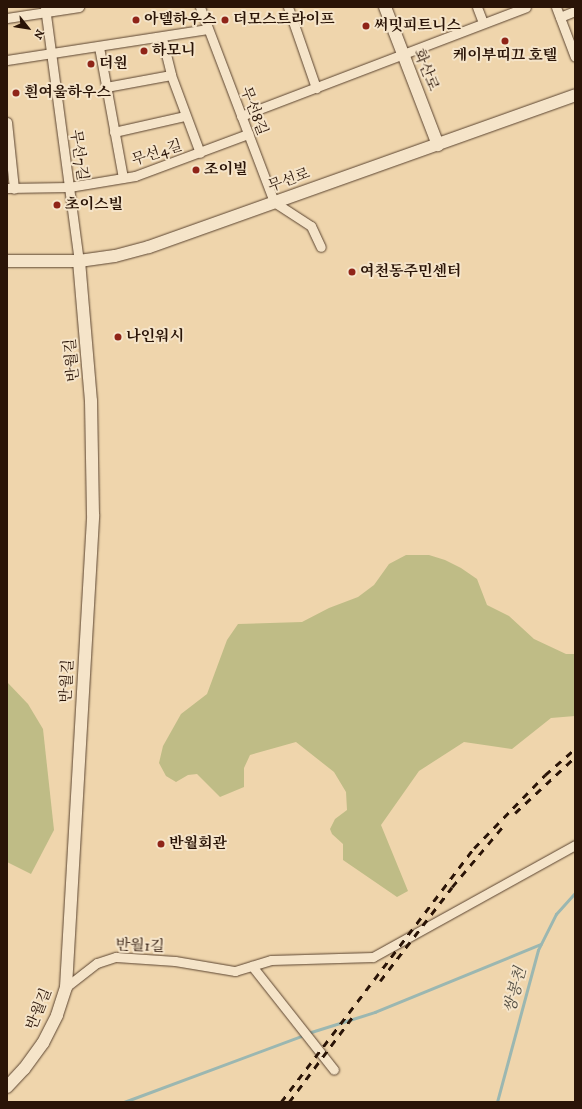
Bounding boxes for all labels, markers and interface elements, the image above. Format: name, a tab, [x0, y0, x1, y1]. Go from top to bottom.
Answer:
north arrow	[8, 8, 48, 48]
place label: 아델하우스	[144, 11, 216, 29]
place label: 더모스트라이프	[233, 11, 334, 29]
marker: 아델하우스	[131, 15, 141, 25]
marker: 더모스트라이프	[220, 15, 230, 25]
place label: 써밋피트니스	[374, 17, 461, 35]
marker: 써밋피트니스	[361, 21, 371, 31]
text: N	[30, 27, 47, 41]
marker: 케이부띠끄 호텔	[500, 36, 510, 46]
place label: 하모니	[152, 42, 195, 60]
marker: 하모니	[139, 46, 149, 56]
street label: 화산로	[410, 46, 442, 94]
place label: 케이부띠끄 호텔	[453, 47, 557, 65]
place label: 더원	[99, 55, 128, 73]
marker: 더원	[86, 59, 96, 69]
place label: 흰여울하우스	[24, 84, 111, 102]
street label: 무선8길	[236, 84, 272, 138]
marker: 흰여울하우스	[11, 88, 21, 98]
street label: 무선7길	[67, 128, 91, 182]
street label: 무선4길	[129, 136, 185, 170]
place label: 조이빌	[204, 161, 247, 179]
street label: 무선로	[265, 164, 313, 196]
marker: 조이빌	[191, 165, 201, 175]
place label: 초이스빌	[65, 196, 123, 214]
marker: 초이스빌	[52, 200, 62, 210]
place label: 여천동주민센터	[360, 263, 461, 281]
marker: 여천동주민센터	[347, 267, 357, 277]
place label: 나인워시	[126, 328, 184, 346]
marker: 나인워시	[113, 332, 123, 342]
street label: 반월길	[61, 338, 83, 382]
street label: 반월길	[57, 659, 77, 703]
place label: 반월회관	[169, 835, 227, 853]
marker: 반월회관	[156, 839, 166, 849]
street label: 반월1길	[115, 936, 165, 956]
water label: 쌍봉천	[500, 965, 530, 1015]
street label: 반월길	[23, 985, 55, 1033]

